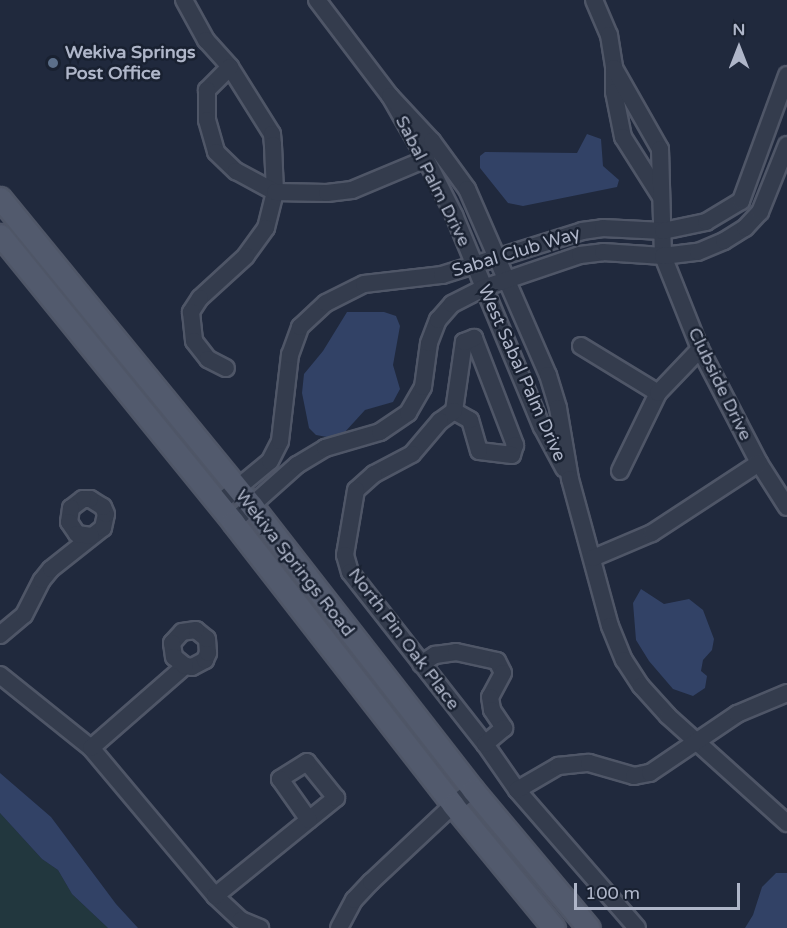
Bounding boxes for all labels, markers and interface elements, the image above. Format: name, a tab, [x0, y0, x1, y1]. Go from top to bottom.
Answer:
north arrow	[709, 18, 769, 78]
text: N	[733, 20, 745, 40]
place label: Wekiva Springs Post Office	[65, 42, 196, 84]
marker: Wekiva Springs Post Office	[46, 56, 60, 70]
street label: Sabal Palm Drive	[391, 112, 475, 250]
street label: Sabal Club Way	[449, 222, 583, 282]
street label: West Sabal Palm Drive	[473, 281, 571, 465]
street label: Clubside Drive	[683, 324, 757, 444]
street label: Wekiva Springs Road	[231, 485, 359, 641]
street label: North Pin Oak Place	[344, 564, 464, 714]
scale bar	[577, 871, 744, 909]
text: 100 m	[585, 882, 640, 904]

